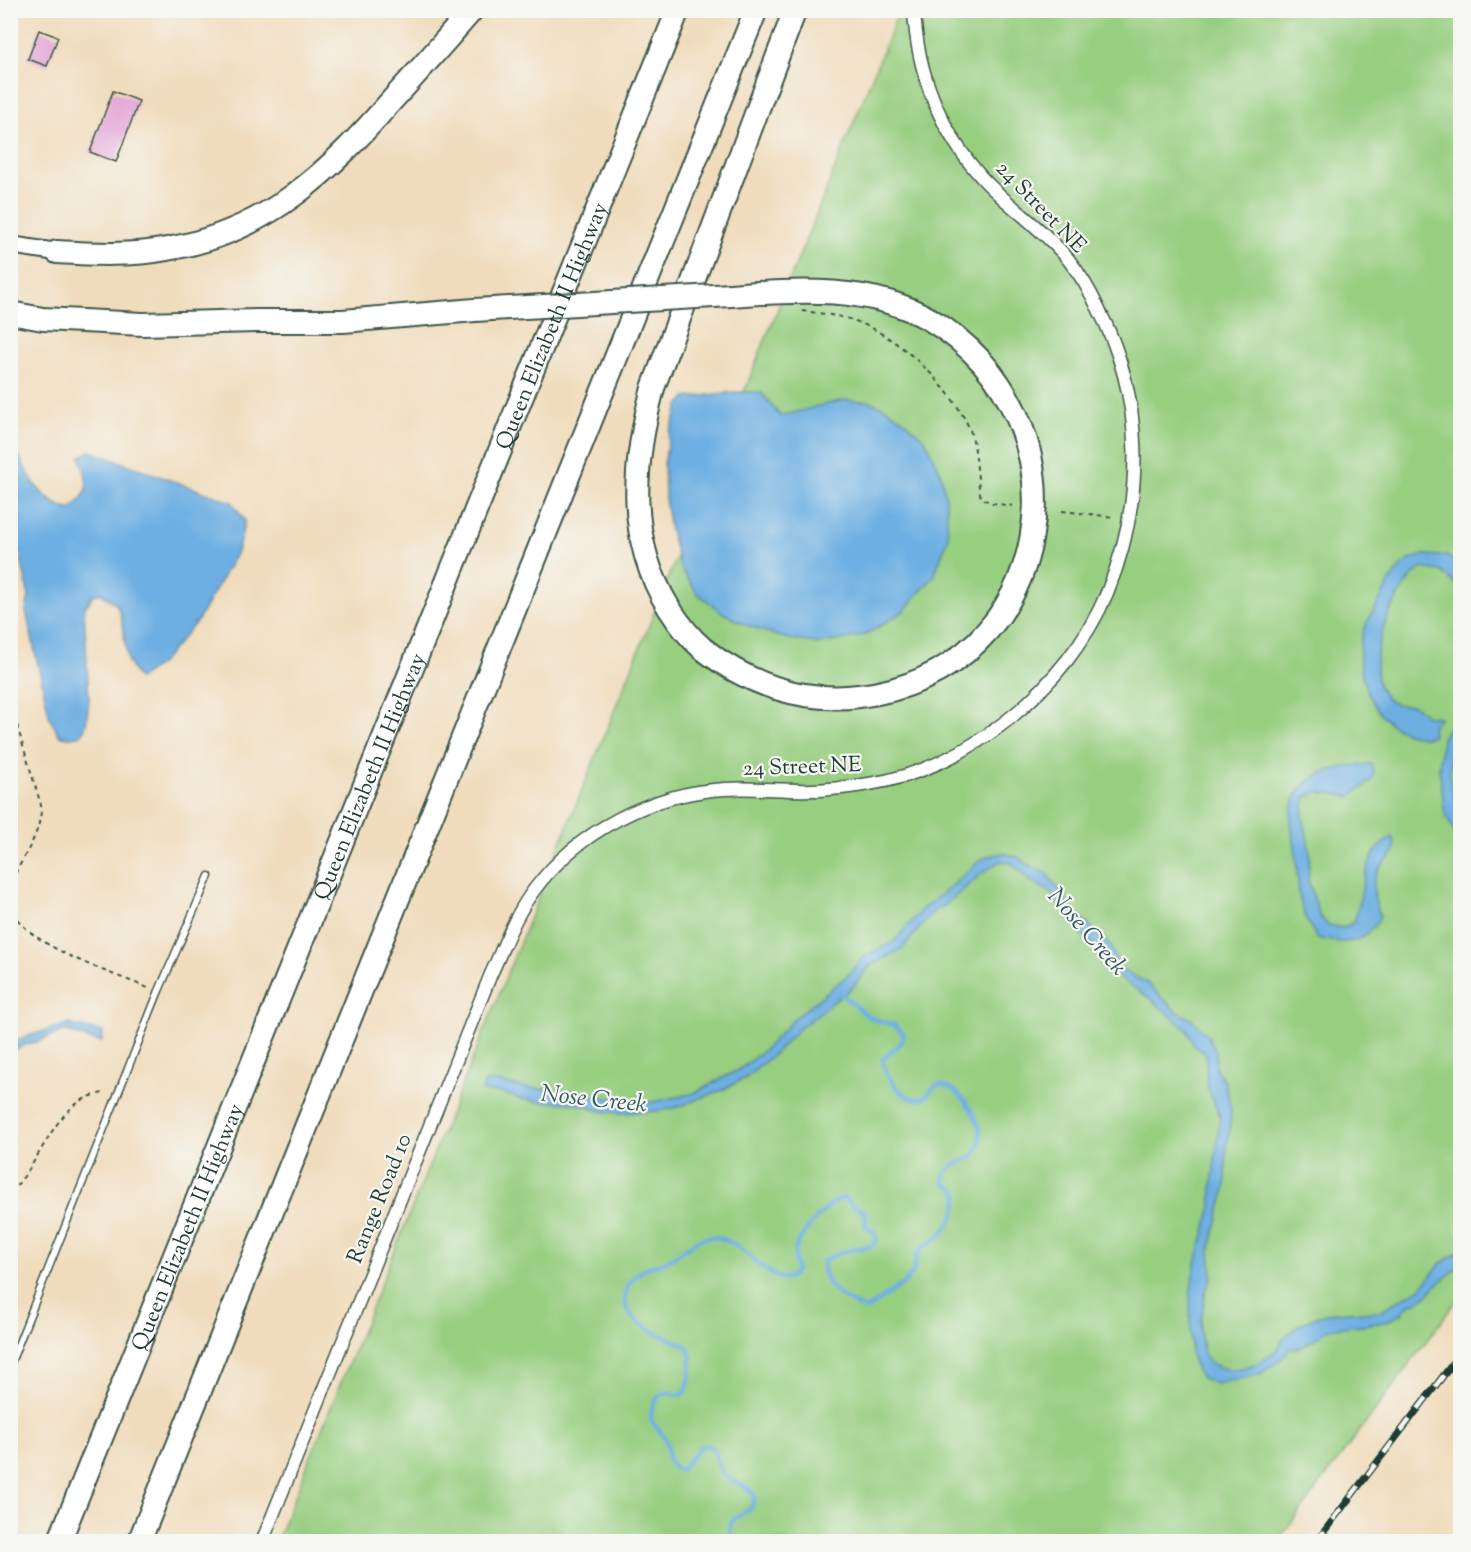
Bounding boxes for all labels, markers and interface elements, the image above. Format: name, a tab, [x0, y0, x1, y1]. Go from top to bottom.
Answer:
street label: 24 Street NE	[987, 154, 1092, 262]
street label: Queen Elizabeth II Highway	[489, 198, 618, 455]
street label: Queen Elizabeth II Highway	[307, 649, 436, 906]
street label: 24 Street NE	[742, 750, 862, 786]
water label: Nose Creek	[1039, 881, 1134, 984]
water label: Nose Creek	[539, 1078, 649, 1122]
street label: Queen Elizabeth II Highway	[125, 1099, 253, 1356]
street label: Range Road 10	[340, 1129, 421, 1269]

